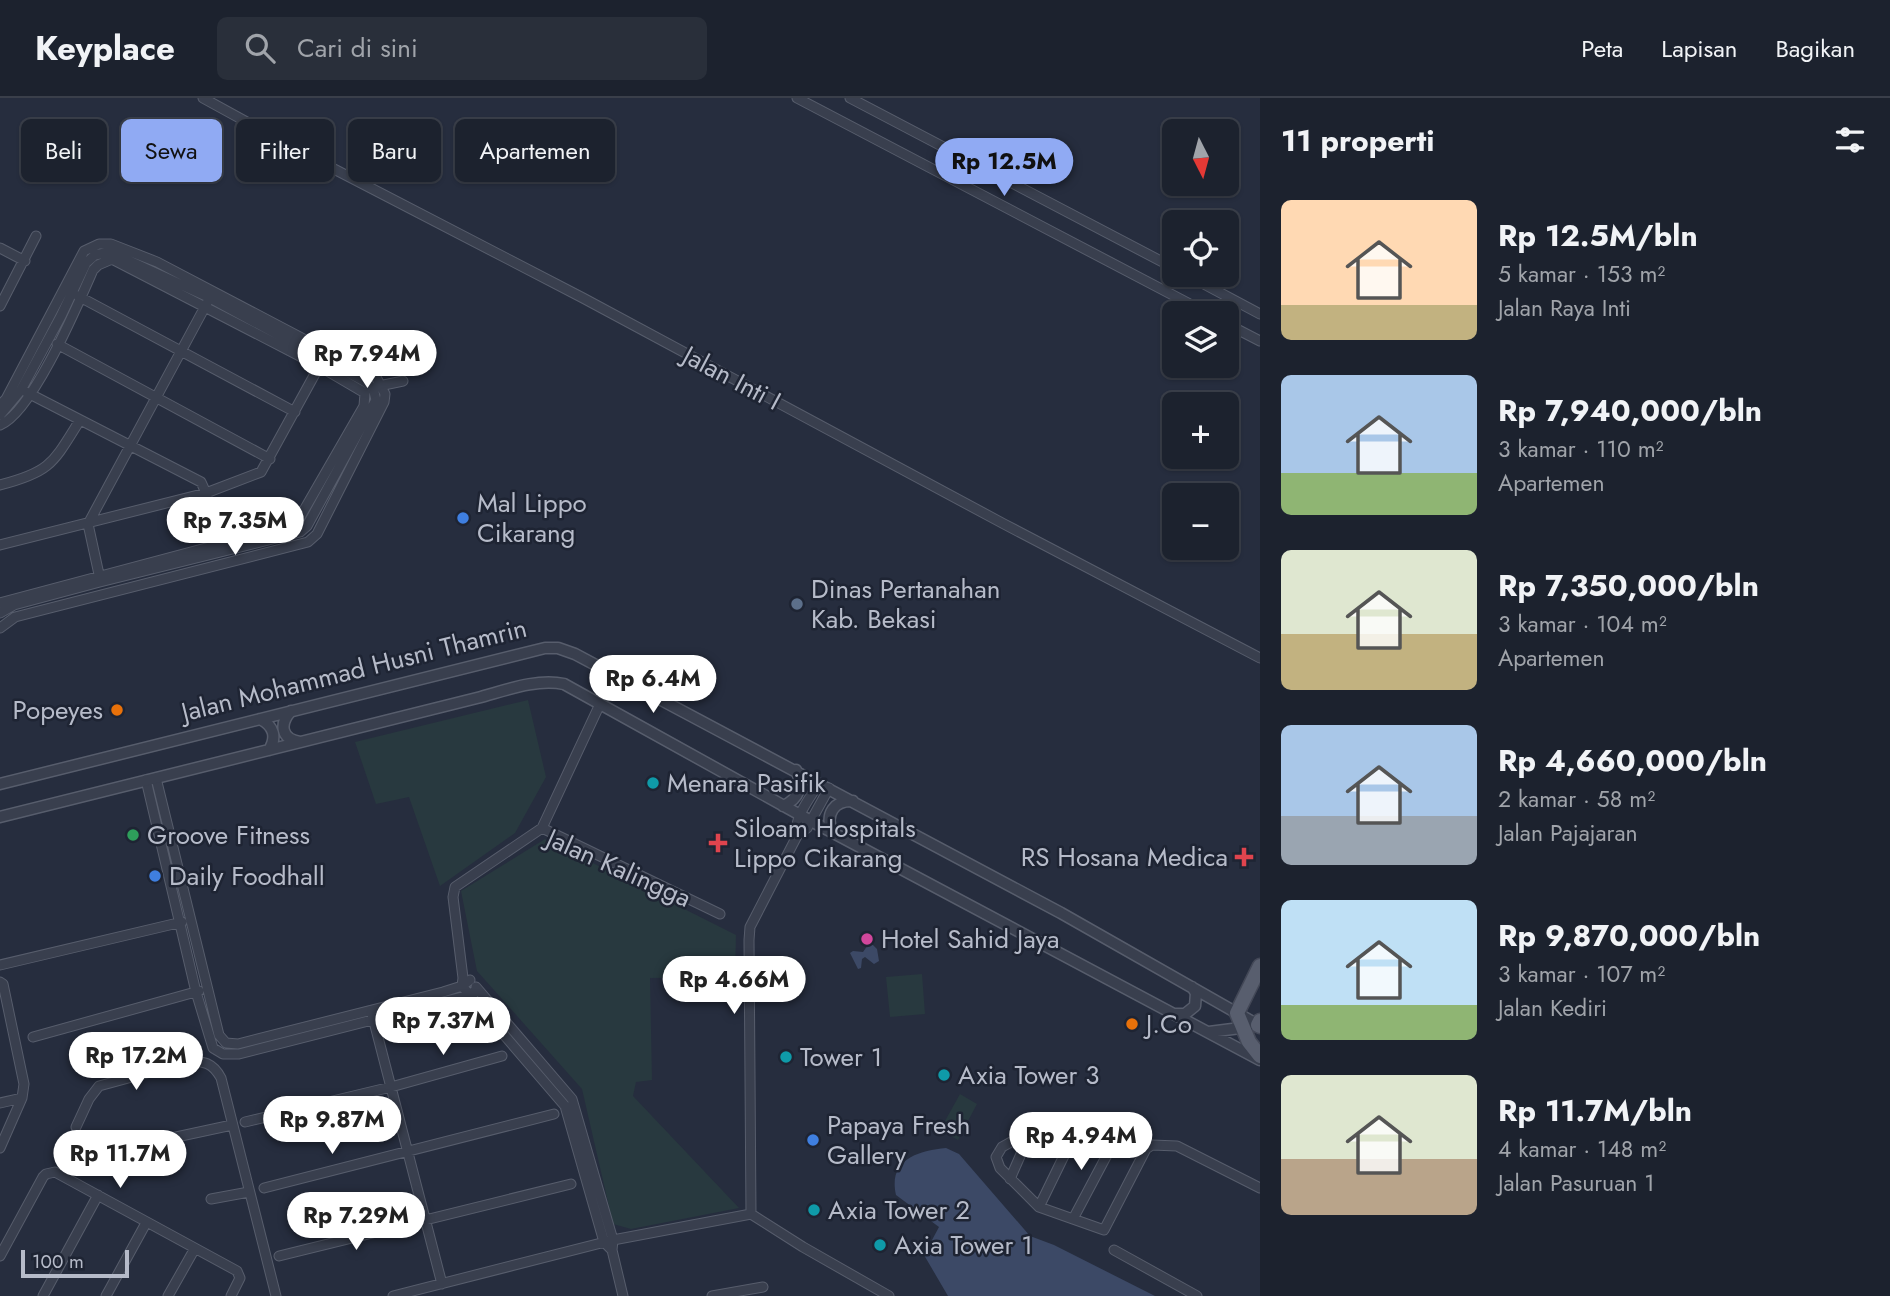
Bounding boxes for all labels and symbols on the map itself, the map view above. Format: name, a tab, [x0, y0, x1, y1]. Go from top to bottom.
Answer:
north arrow	[1162, 119, 1239, 196]
pin: Rp 12.5M	[932, 139, 1076, 198]
pin: Rp 7.94M	[295, 330, 439, 390]
street label: Jalan Inti I	[674, 335, 788, 420]
place label: Mal Lippo Cikarang	[477, 484, 587, 552]
pin: Rp 7.35M	[163, 498, 307, 557]
marker: Mal Lippo Cikarang	[455, 510, 471, 526]
place label: Dinas Pertanahan Kab. Bekasi	[811, 570, 1000, 638]
marker: Dinas Pertanahan Kab. Bekasi	[789, 596, 805, 612]
street label: Jalan Mohammad Husni Thamrin	[174, 609, 531, 732]
pin: Rp 6.4M	[588, 656, 718, 715]
place label: Popeyes	[13, 691, 103, 729]
marker: Popeyes	[109, 702, 125, 718]
place label: Menara Pasifik	[667, 764, 826, 802]
marker: Menara Pasifik	[645, 775, 661, 791]
place label: Siloam Hospitals Lippo Cikarang	[734, 809, 916, 877]
place label: Groove Fitness	[147, 816, 310, 854]
street label: Jalan Kalingga	[538, 818, 697, 917]
marker: Groove Fitness	[125, 827, 141, 843]
marker: Siloam Hospitals Lippo Cikarang	[708, 833, 728, 853]
place label: RS Hosana Medica	[1021, 838, 1228, 876]
marker: RS Hosana Medica	[1234, 847, 1254, 867]
place label: Daily Foodhall	[169, 857, 325, 895]
marker: Daily Foodhall	[147, 868, 163, 884]
place label: Hotel Sahid Jaya	[881, 920, 1060, 958]
marker: Hotel Sahid Jaya	[859, 931, 875, 947]
pin: Rp 4.66M	[662, 956, 806, 1016]
pin: Rp 7.37M	[371, 998, 515, 1057]
place label: J.Co	[1143, 1005, 1192, 1043]
marker: J.Co	[1124, 1016, 1140, 1032]
pin: Rp 17.2M	[64, 1032, 208, 1092]
place label: Tower 1	[800, 1038, 882, 1076]
marker: Tower 1	[778, 1049, 794, 1065]
place label: Axia Tower 3	[958, 1056, 1099, 1094]
marker: Axia Tower 3	[936, 1067, 952, 1083]
pin: Rp 9.87M	[260, 1096, 404, 1156]
place label: Papaya Fresh Gallery	[827, 1106, 970, 1174]
pin: Rp 4.94M	[1009, 1112, 1153, 1172]
pin: Rp 11.7M	[48, 1130, 192, 1190]
marker: Papaya Fresh Gallery	[805, 1132, 821, 1148]
place label: Axia Tower 2	[828, 1191, 970, 1229]
pin: Rp 7.29M	[284, 1192, 428, 1252]
marker: Axia Tower 2	[806, 1202, 822, 1218]
place label: Axia Tower 1	[894, 1226, 1033, 1264]
marker: Axia Tower 1	[872, 1237, 888, 1253]
scale bar	[21, 1247, 130, 1279]

